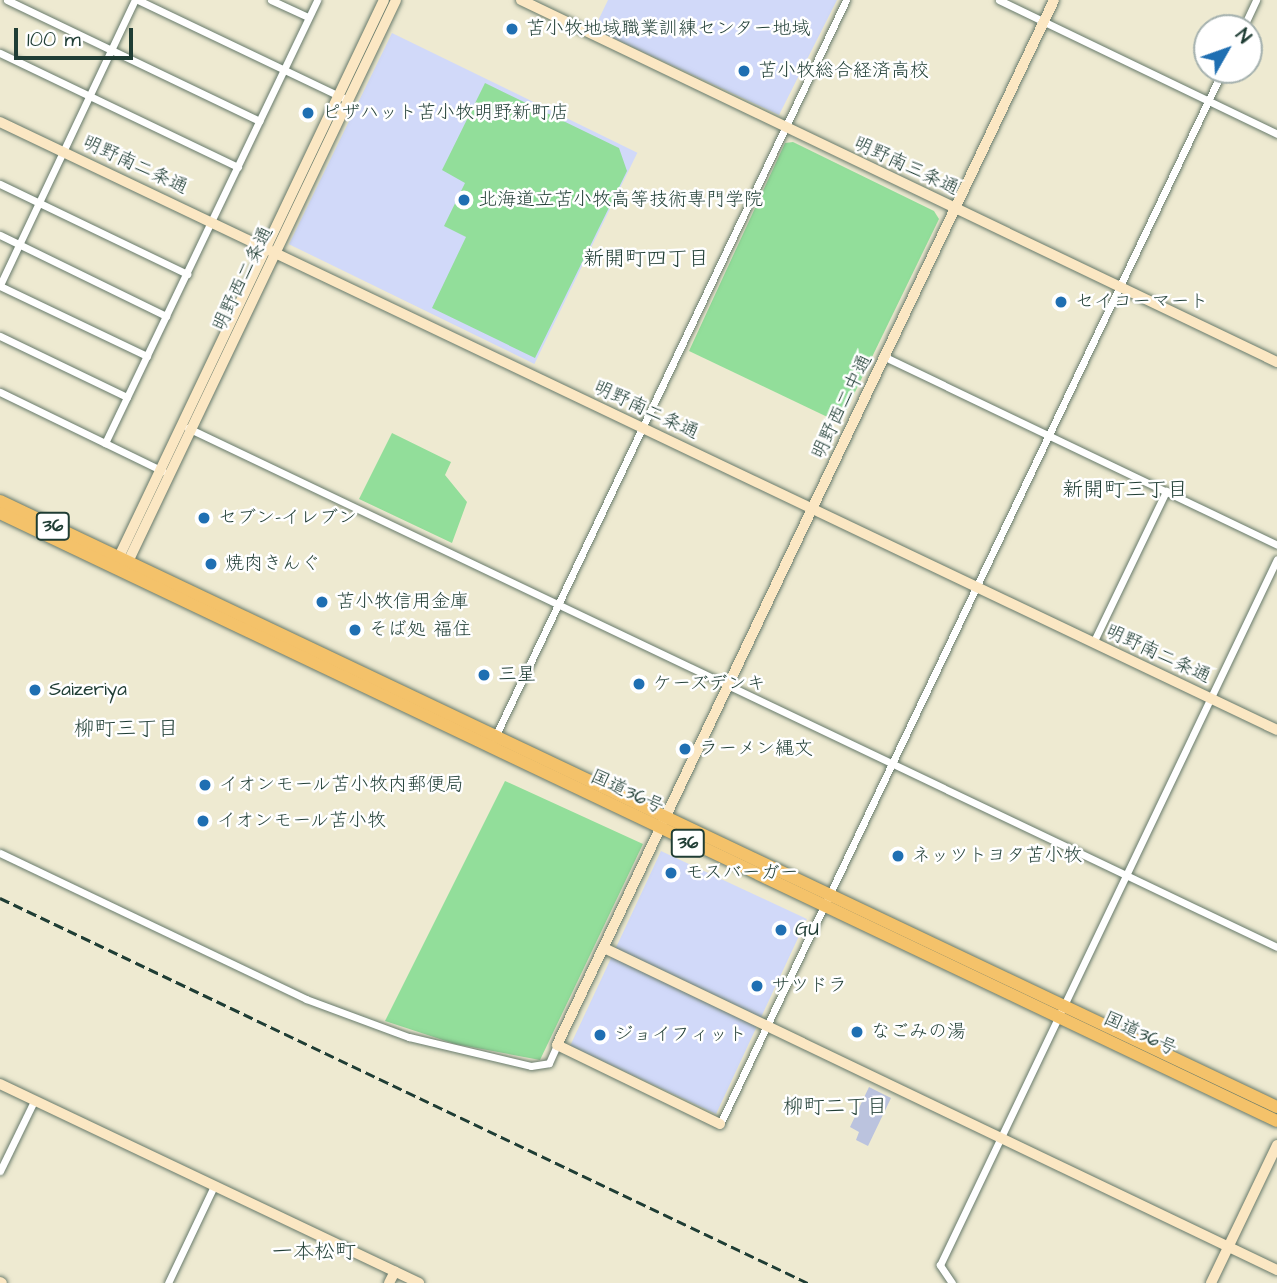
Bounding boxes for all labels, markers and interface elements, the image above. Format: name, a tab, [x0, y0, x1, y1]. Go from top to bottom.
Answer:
scale bar	[18, 14, 136, 58]
north arrow	[1193, 14, 1263, 84]
place label: 苫小牧地域職業訓練センター地域	[526, 18, 811, 40]
marker: 苫小牧地域職業訓練センター地域	[504, 21, 520, 37]
text: N	[1229, 23, 1257, 50]
text: 100 m	[27, 25, 81, 54]
place label: 苫小牧総合経済高校	[758, 60, 929, 82]
marker: 苫小牧総合経済高校	[736, 63, 752, 79]
place label: ピザハット苫小牧明野新町店	[322, 102, 569, 124]
marker: ピザハット苫小牧明野新町店	[300, 105, 316, 121]
street label: 明野南二条通	[79, 131, 191, 199]
street label: 明野南三条通	[850, 132, 962, 200]
place label: 北海道立苫小牧高等技術専門学院	[478, 189, 763, 211]
marker: 北海道立苫小牧高等技術専門学院	[456, 192, 472, 208]
street label: 明野西二条通	[208, 223, 278, 335]
district label: 新開町四丁目	[583, 246, 709, 272]
place label: セイコーマート	[1075, 291, 1208, 313]
marker: セイコーマート	[1053, 294, 1069, 310]
street label: 明野西二中通	[807, 351, 877, 463]
street label: 明野南二条通	[590, 376, 702, 444]
district label: 新開町三丁目	[1062, 477, 1188, 503]
place label: セブン-イレブン	[218, 507, 357, 529]
marker: セブン-イレブン	[196, 510, 212, 526]
road number: 36	[36, 512, 70, 540]
place label: 焼肉きんぐ	[225, 553, 320, 575]
marker: 焼肉きんぐ	[203, 556, 219, 572]
place label: 苫小牧信用金庫	[336, 591, 469, 613]
marker: 苫小牧信用金庫	[314, 594, 330, 610]
place label: そば処 福住	[369, 619, 472, 641]
street label: 明野南二条通	[1102, 620, 1214, 688]
marker: そば処 福住	[347, 622, 363, 638]
place label: 三星	[498, 664, 536, 686]
marker: 三星	[476, 667, 492, 683]
place label: ケーズデンキ	[653, 673, 767, 695]
marker: ケーズデンキ	[631, 676, 647, 692]
place label: Saizeriya	[49, 679, 127, 701]
marker: Saizeriya	[27, 682, 43, 698]
district label: 柳町三丁目	[74, 716, 178, 742]
place label: ラーメン縄文	[699, 738, 813, 760]
marker: ラーメン縄文	[677, 741, 693, 757]
street label: 国道36号	[587, 765, 667, 819]
place label: イオンモール苫小牧内郵便局	[219, 774, 466, 796]
marker: イオンモール苫小牧内郵便局	[197, 777, 213, 793]
place label: イオンモール苫小牧	[217, 810, 388, 832]
marker: イオンモール苫小牧	[195, 813, 211, 829]
road number: 36	[670, 828, 706, 858]
place label: ネッツトヨタ苫小牧	[912, 845, 1083, 867]
marker: ネッツトヨタ苫小牧	[890, 848, 906, 864]
place label: モスバーガー	[685, 862, 799, 884]
marker: モスバーガー	[663, 865, 679, 881]
place label: GU	[795, 919, 819, 941]
marker: GU	[773, 922, 789, 938]
place label: サツドラ	[771, 975, 847, 997]
marker: サツドラ	[749, 978, 765, 994]
street label: 国道36号	[1100, 1007, 1180, 1061]
place label: なごみの湯	[871, 1021, 966, 1043]
place label: ジョイフィット	[614, 1024, 747, 1046]
marker: なごみの湯	[849, 1024, 865, 1040]
marker: ジョイフィット	[592, 1027, 608, 1043]
district label: 柳町二丁目	[783, 1094, 887, 1120]
district label: 一本松町	[272, 1239, 356, 1265]

